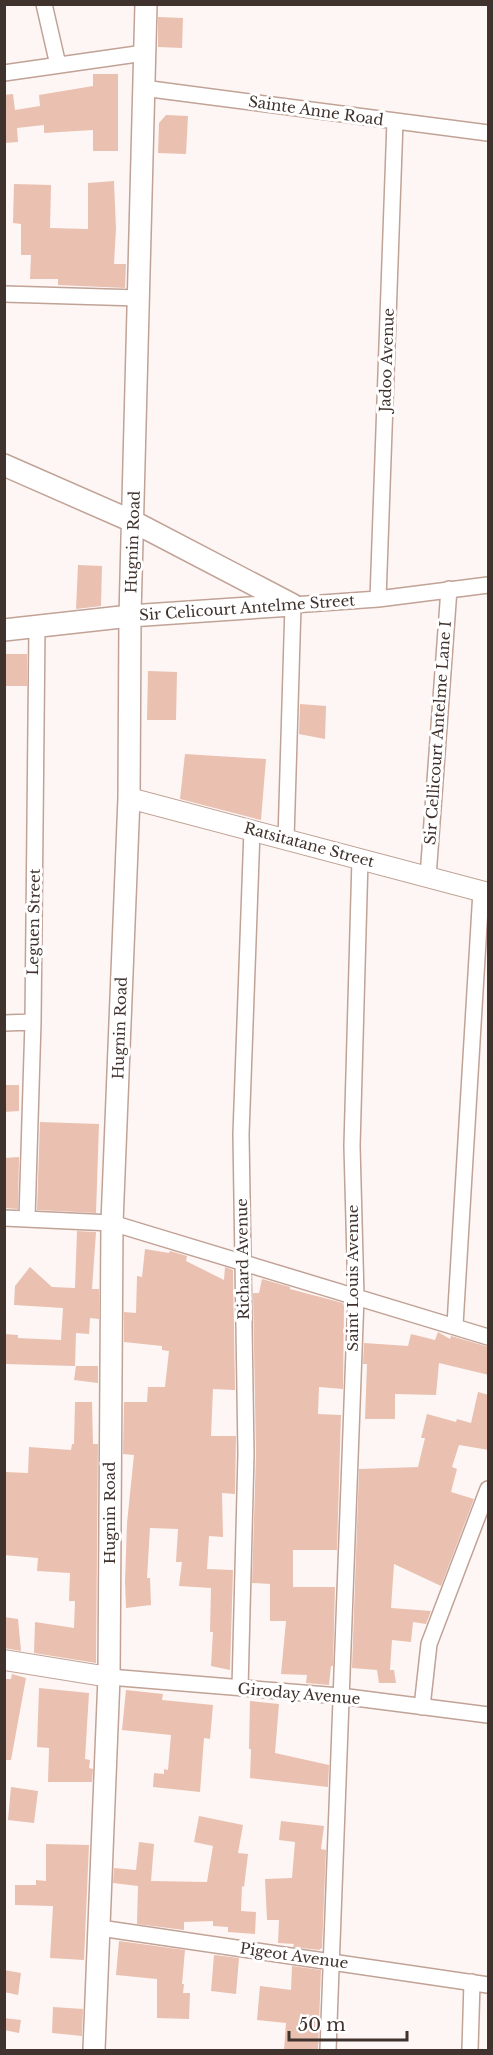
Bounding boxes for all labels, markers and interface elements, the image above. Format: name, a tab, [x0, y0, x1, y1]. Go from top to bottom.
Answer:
street label: Sainte Anne Road	[247, 92, 385, 129]
street label: Jadoo Avenue	[375, 308, 398, 414]
street label: Hugnin Road	[121, 490, 144, 594]
street label: Sir Celicourt Antelme Street	[139, 590, 356, 625]
street label: Sir Cellicourt Antelme Lane I	[420, 620, 455, 846]
street label: Ratsitatane Street	[242, 818, 377, 871]
street label: Leguen Street	[23, 868, 44, 976]
street label: Hugnin Road	[108, 976, 131, 1080]
street label: Richard Avenue	[232, 1198, 253, 1320]
street label: Saint Louis Avenue	[343, 1205, 362, 1351]
street label: Hugnin Road	[100, 1462, 119, 1564]
street label: Giroday Avenue	[237, 1679, 361, 1708]
street label: Pigeot Avenue	[239, 1938, 349, 1973]
scale bar	[289, 2004, 408, 2042]
text: 50 m	[298, 2014, 346, 2036]

